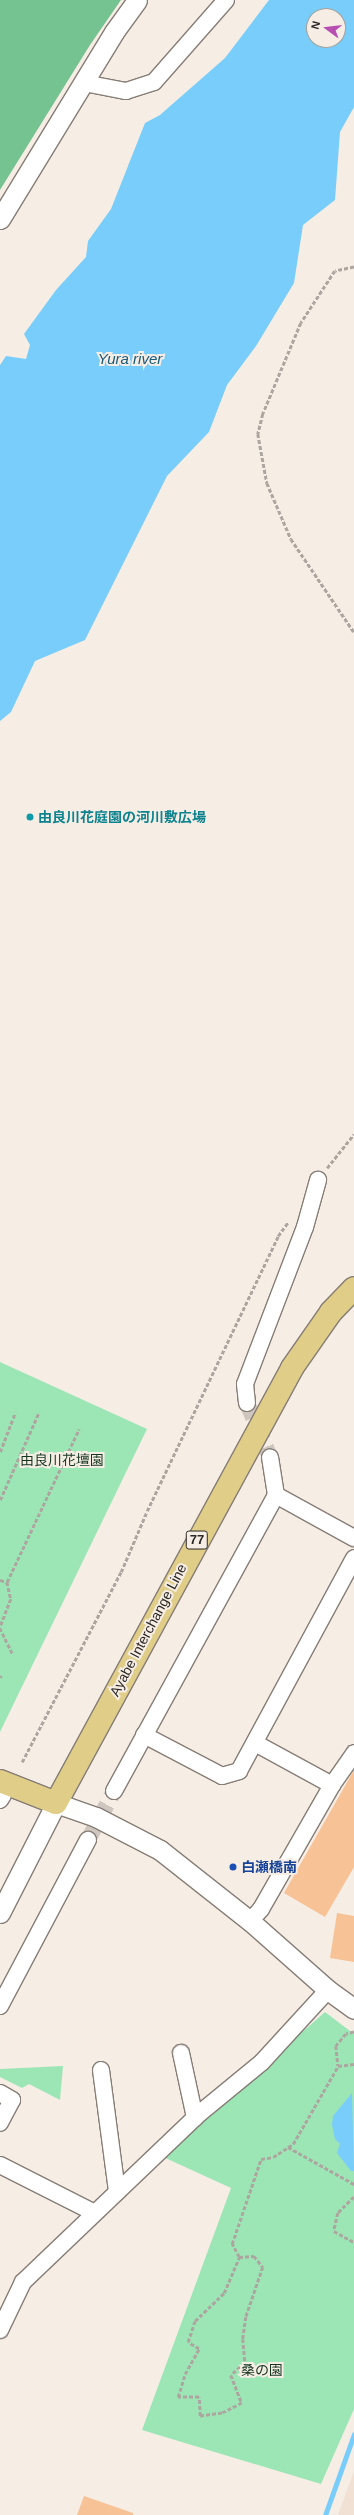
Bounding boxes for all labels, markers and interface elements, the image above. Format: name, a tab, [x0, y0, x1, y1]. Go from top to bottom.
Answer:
north arrow	[306, 8, 346, 48]
text: N	[309, 20, 322, 31]
water label: Yura river	[98, 350, 162, 368]
place label: 由良川花庭園の河川敷広場	[38, 809, 206, 825]
marker: 由良川花庭園の河川敷広場	[25, 812, 35, 822]
park label: 由良川花壇園	[20, 1452, 104, 1468]
road number: 77	[185, 1529, 209, 1551]
street label: Ayabe Interchange Line	[106, 1561, 190, 1699]
place label: 白瀬橋南	[241, 1859, 297, 1875]
marker: 白瀬橋南	[228, 1862, 238, 1872]
park label: 桑の園	[241, 2362, 283, 2378]

